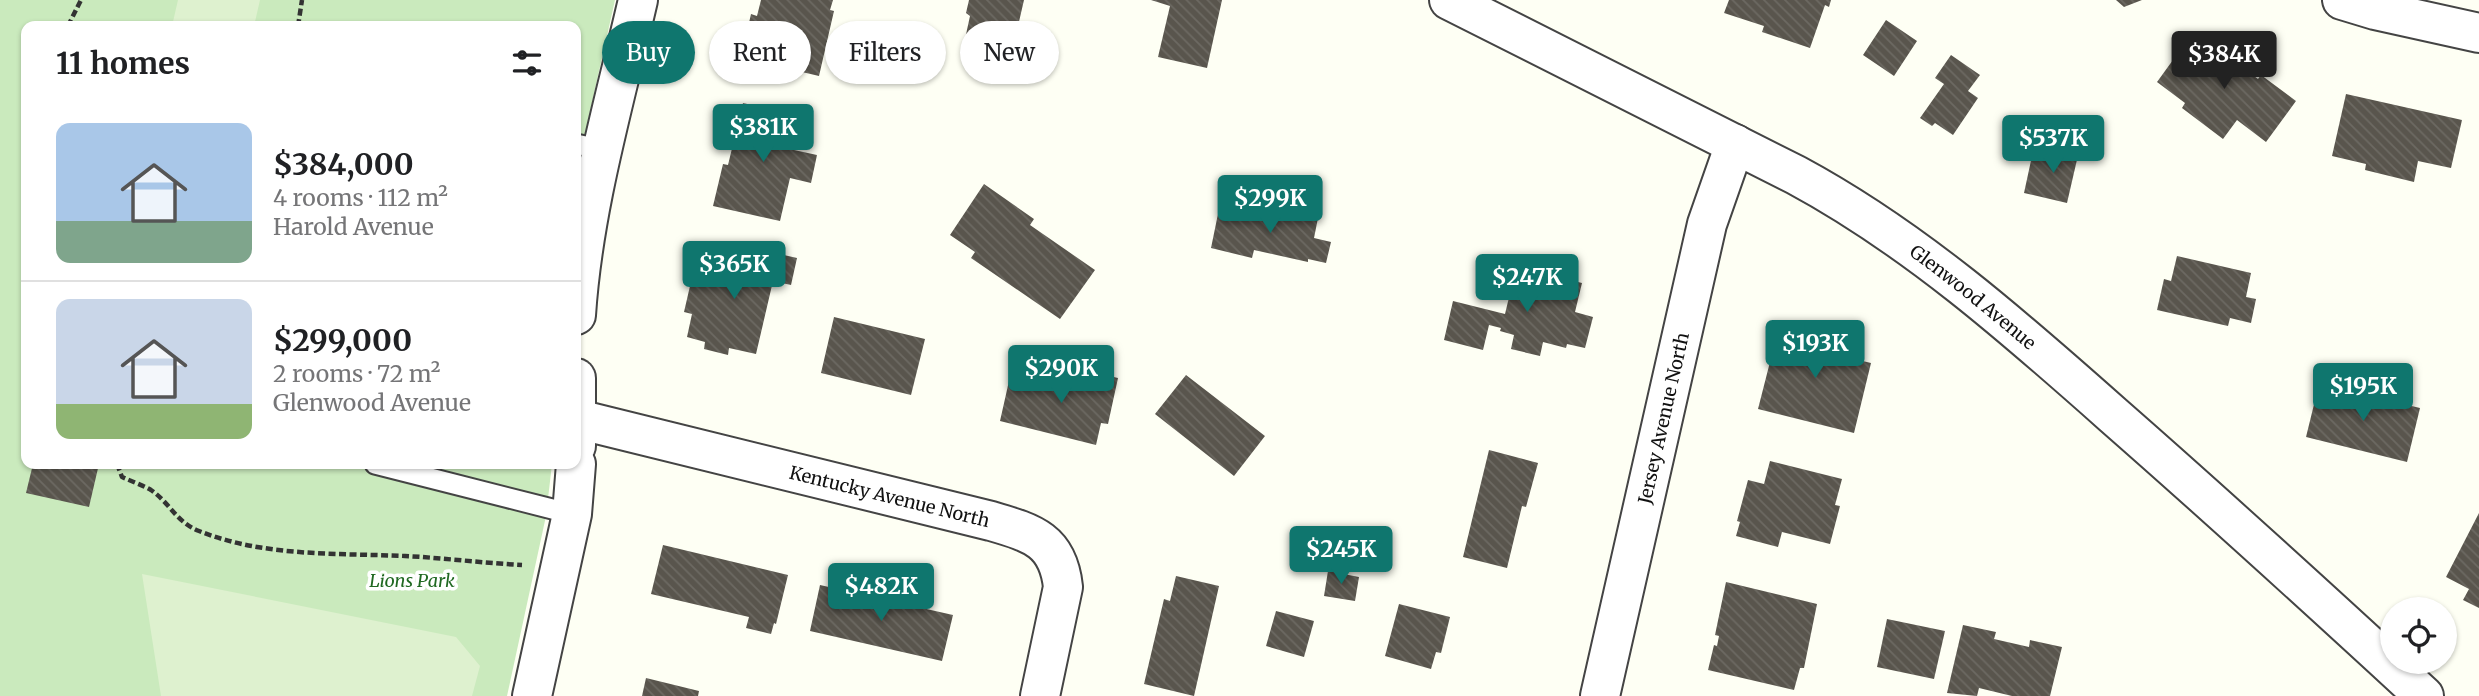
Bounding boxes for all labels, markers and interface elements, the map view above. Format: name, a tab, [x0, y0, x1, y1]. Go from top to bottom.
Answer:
chip: Buy	[602, 21, 695, 84]
chip: Rent	[709, 21, 811, 84]
chip: Filters	[825, 21, 946, 84]
chip: New	[960, 21, 1059, 84]
pin: $384K	[2175, 32, 2273, 91]
text: $384K	[2188, 39, 2260, 68]
text: 11 homes	[56, 44, 190, 82]
icon: filters	[508, 44, 546, 82]
pin: $381K	[714, 104, 812, 164]
text: $381K	[729, 112, 797, 141]
pin: $537K	[2004, 116, 2102, 175]
text: $537K	[2018, 123, 2088, 152]
text: $384,000	[273, 145, 414, 183]
icon: home	[112, 151, 196, 235]
pin: $299K	[1221, 176, 1319, 235]
text: 4 rooms · 112 m²	[273, 183, 448, 212]
text: $299K	[1234, 183, 1306, 212]
text: Harold Avenue	[273, 212, 434, 241]
street label: Glenwood Avenue	[1906, 239, 2041, 354]
pin: $365K	[685, 242, 783, 301]
text: $365K	[699, 249, 769, 278]
pin: $247K	[1478, 254, 1576, 314]
text: $247K	[1492, 262, 1562, 291]
pin: $193K	[1766, 320, 1864, 380]
text: $299,000	[273, 321, 412, 359]
icon: home	[112, 327, 196, 411]
text: $193K	[1782, 328, 1848, 357]
street label: Jersey Avenue North	[1632, 330, 1694, 507]
pin: $290K	[1012, 346, 1110, 405]
text: $290K	[1024, 353, 1098, 382]
text: 2 rooms · 72 m²	[273, 359, 440, 388]
pin: $195K	[2314, 364, 2412, 423]
text: $195K	[2329, 371, 2397, 400]
text: Glenwood Avenue	[273, 388, 471, 417]
street label: Kentucky Avenue North	[787, 460, 992, 532]
pin: $245K	[1292, 526, 1390, 586]
text: $245K	[1306, 534, 1377, 563]
pin: $482K	[832, 564, 930, 623]
park label: Lions Park	[369, 569, 455, 592]
text: $482K	[844, 571, 918, 600]
map controls	[2380, 597, 2457, 674]
button: locate	[2380, 597, 2457, 674]

